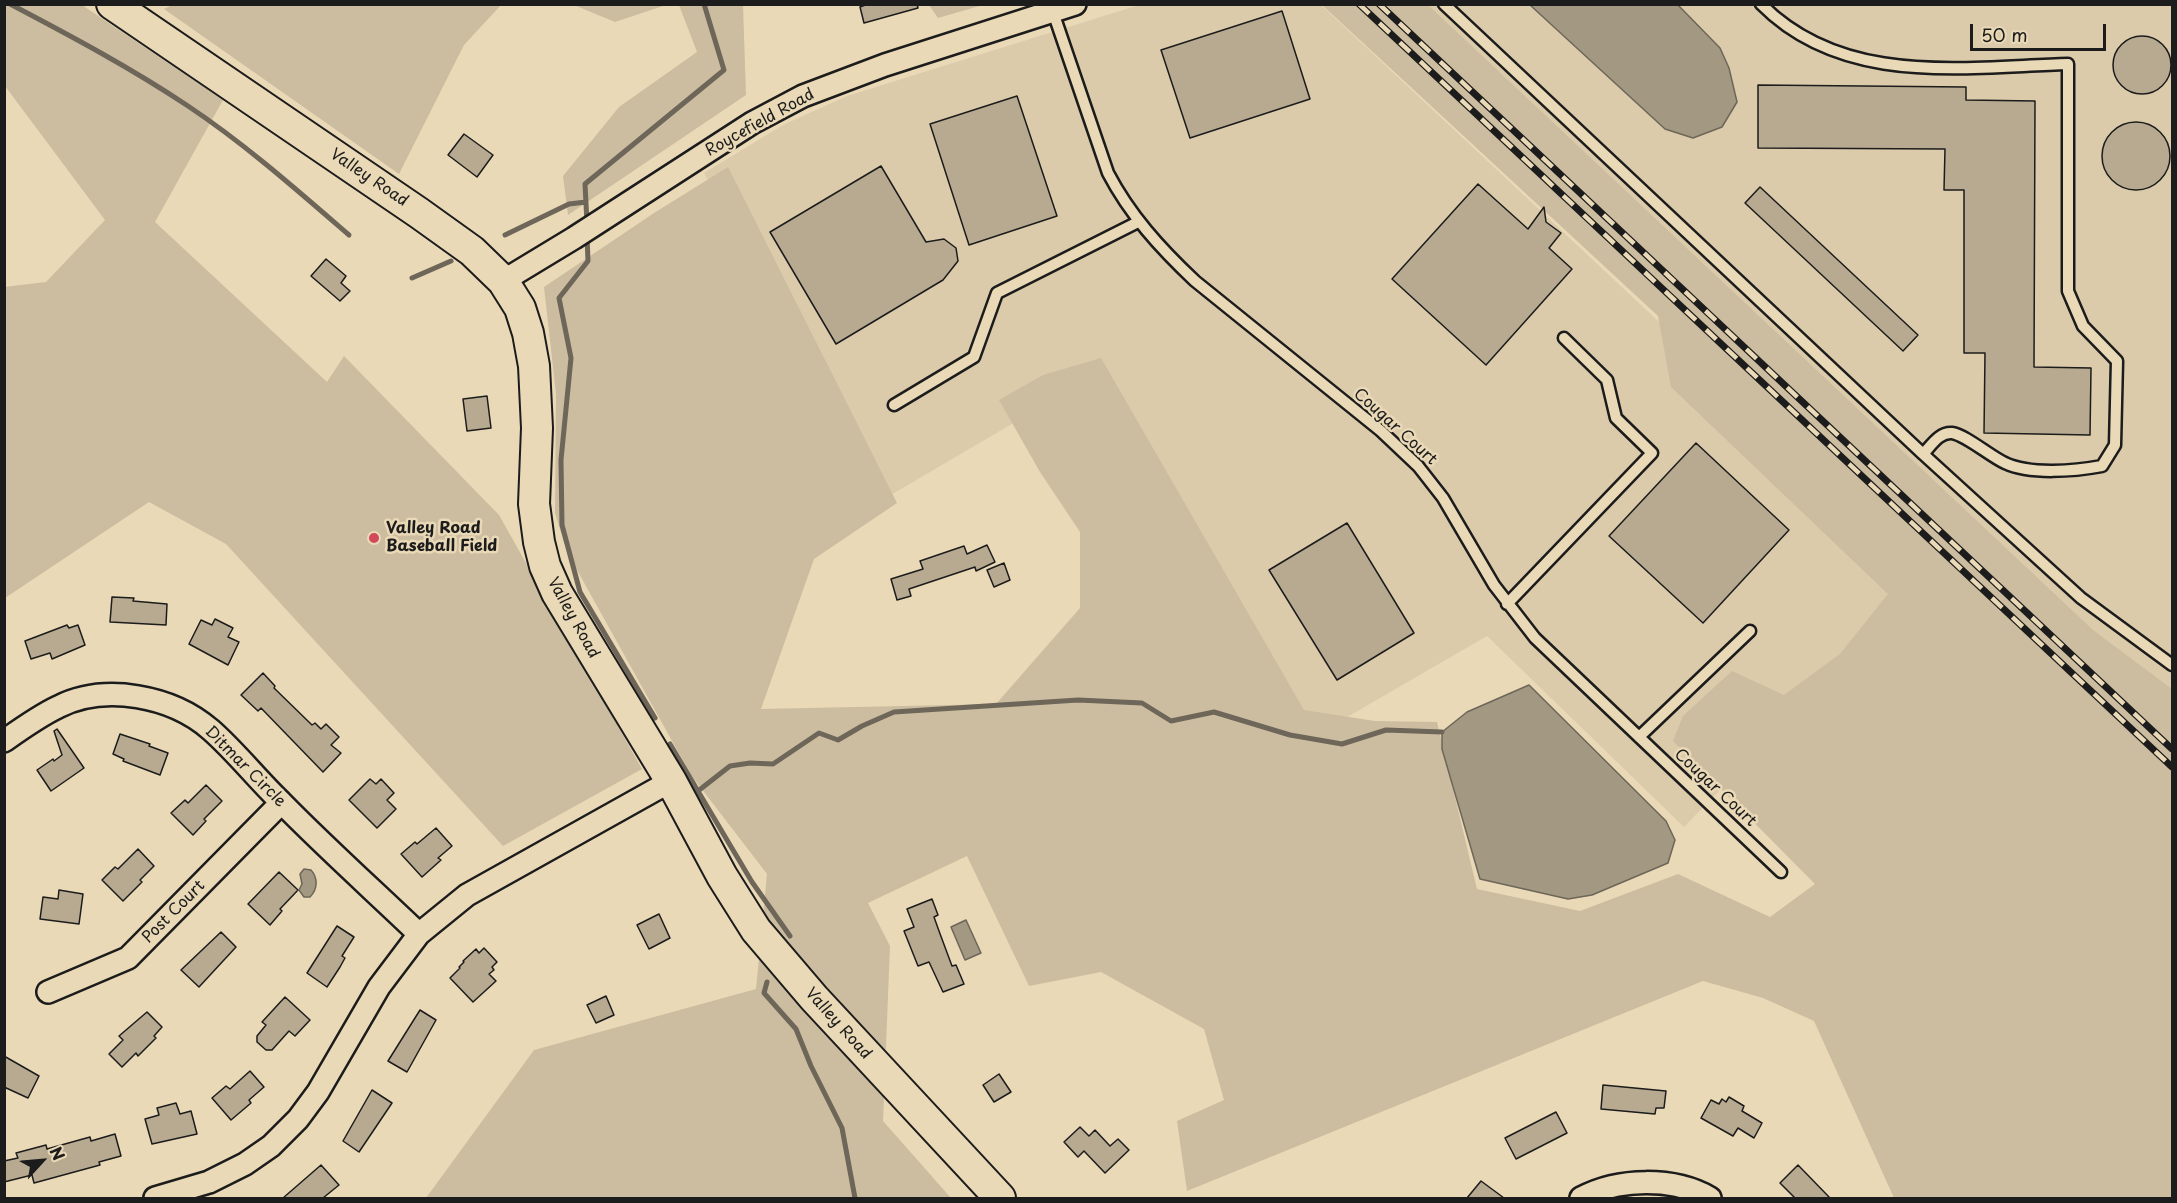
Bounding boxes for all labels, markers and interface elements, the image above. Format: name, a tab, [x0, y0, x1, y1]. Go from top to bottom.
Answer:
scale bar	[1973, 12, 2110, 50]
text: 50 m	[1981, 21, 2028, 48]
street label: Roycefield Road	[702, 85, 818, 161]
street label: Valley Road	[326, 145, 412, 211]
street label: Cougar Court	[1349, 385, 1441, 469]
place label: Valley Road Baseball Field	[386, 519, 497, 557]
marker: Valley Road Baseball Field	[367, 531, 381, 545]
street label: Valley Road	[543, 574, 603, 662]
street label: Ditmar Circle	[200, 722, 290, 812]
street label: Cougar Court	[1670, 745, 1760, 831]
street label: Post Court	[139, 877, 209, 947]
street label: Valley Road	[801, 984, 875, 1064]
north arrow	[12, 1131, 72, 1191]
text: N	[45, 1142, 72, 1164]

